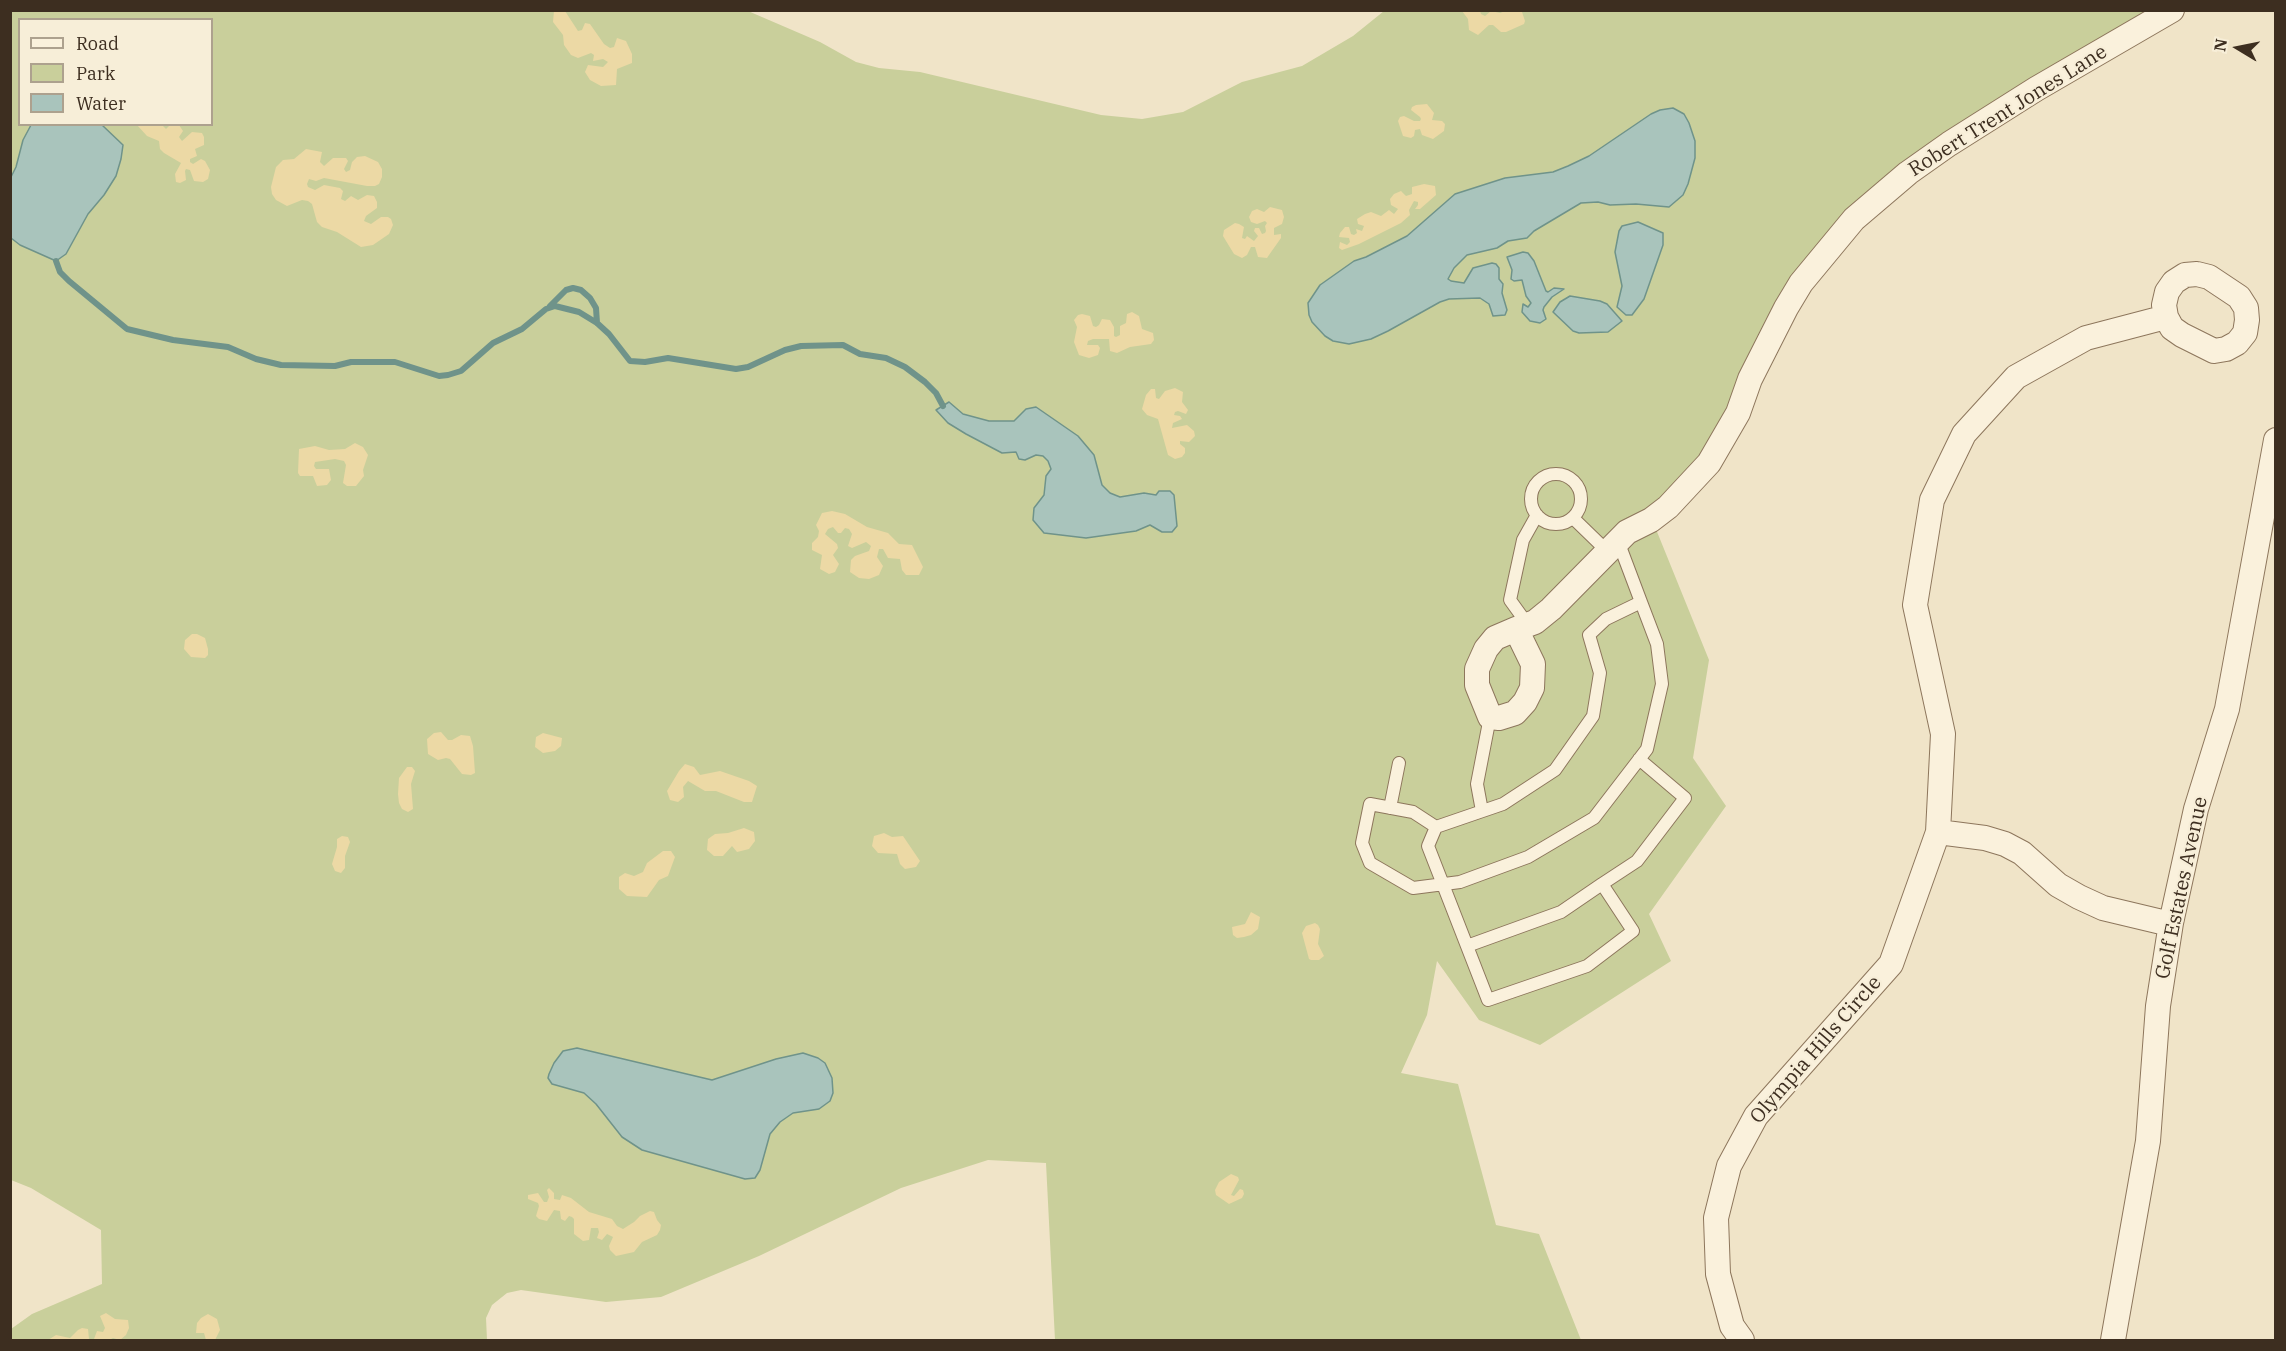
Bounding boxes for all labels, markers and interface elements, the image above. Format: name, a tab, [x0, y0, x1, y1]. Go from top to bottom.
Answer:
legend	[18, 18, 213, 126]
north arrow	[2208, 18, 2268, 78]
text: Road	[76, 32, 119, 55]
text: N	[2209, 37, 2231, 53]
street label: Robert Trent Jones Lane	[1904, 40, 2112, 182]
text: Park	[76, 62, 115, 85]
text: Water	[76, 92, 126, 115]
street label: Golf Estates Avenue	[2151, 795, 2213, 981]
street label: Olympia Hills Circle	[1745, 971, 1887, 1129]

